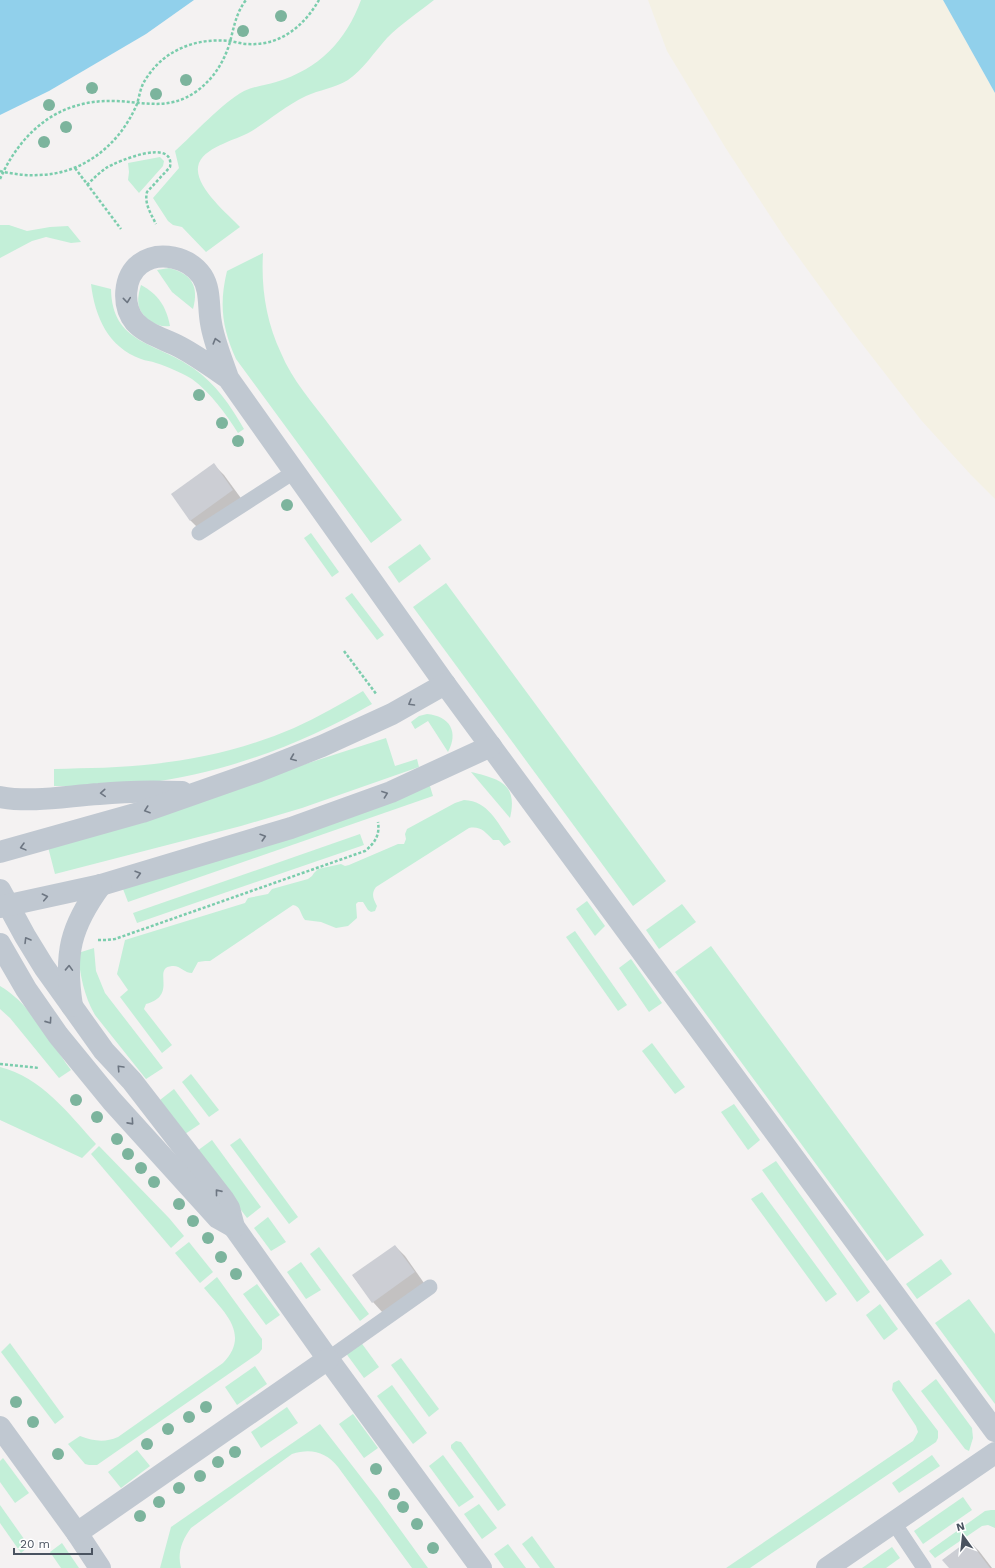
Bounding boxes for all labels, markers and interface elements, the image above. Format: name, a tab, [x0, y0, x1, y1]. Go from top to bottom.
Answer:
one-way arrow	[122, 297, 131, 303]
one-way arrow	[212, 338, 221, 345]
one-way arrow	[408, 698, 415, 705]
one-way arrow	[290, 753, 297, 761]
one-way arrow	[100, 789, 106, 798]
one-way arrow	[382, 790, 389, 798]
one-way arrow	[144, 805, 151, 813]
one-way arrow	[259, 833, 266, 842]
one-way arrow	[19, 842, 26, 850]
one-way arrow	[134, 870, 141, 879]
one-way arrow	[42, 893, 49, 901]
one-way arrow	[24, 937, 31, 944]
one-way arrow	[64, 965, 73, 971]
one-way arrow	[44, 1017, 52, 1024]
one-way arrow	[117, 1065, 124, 1073]
one-way arrow	[126, 1117, 133, 1125]
one-way arrow	[215, 1189, 222, 1196]
north arrow	[943, 1516, 983, 1556]
text: N	[955, 1519, 966, 1534]
scale bar	[14, 1530, 92, 1556]
text: 20 m	[20, 1537, 50, 1551]

